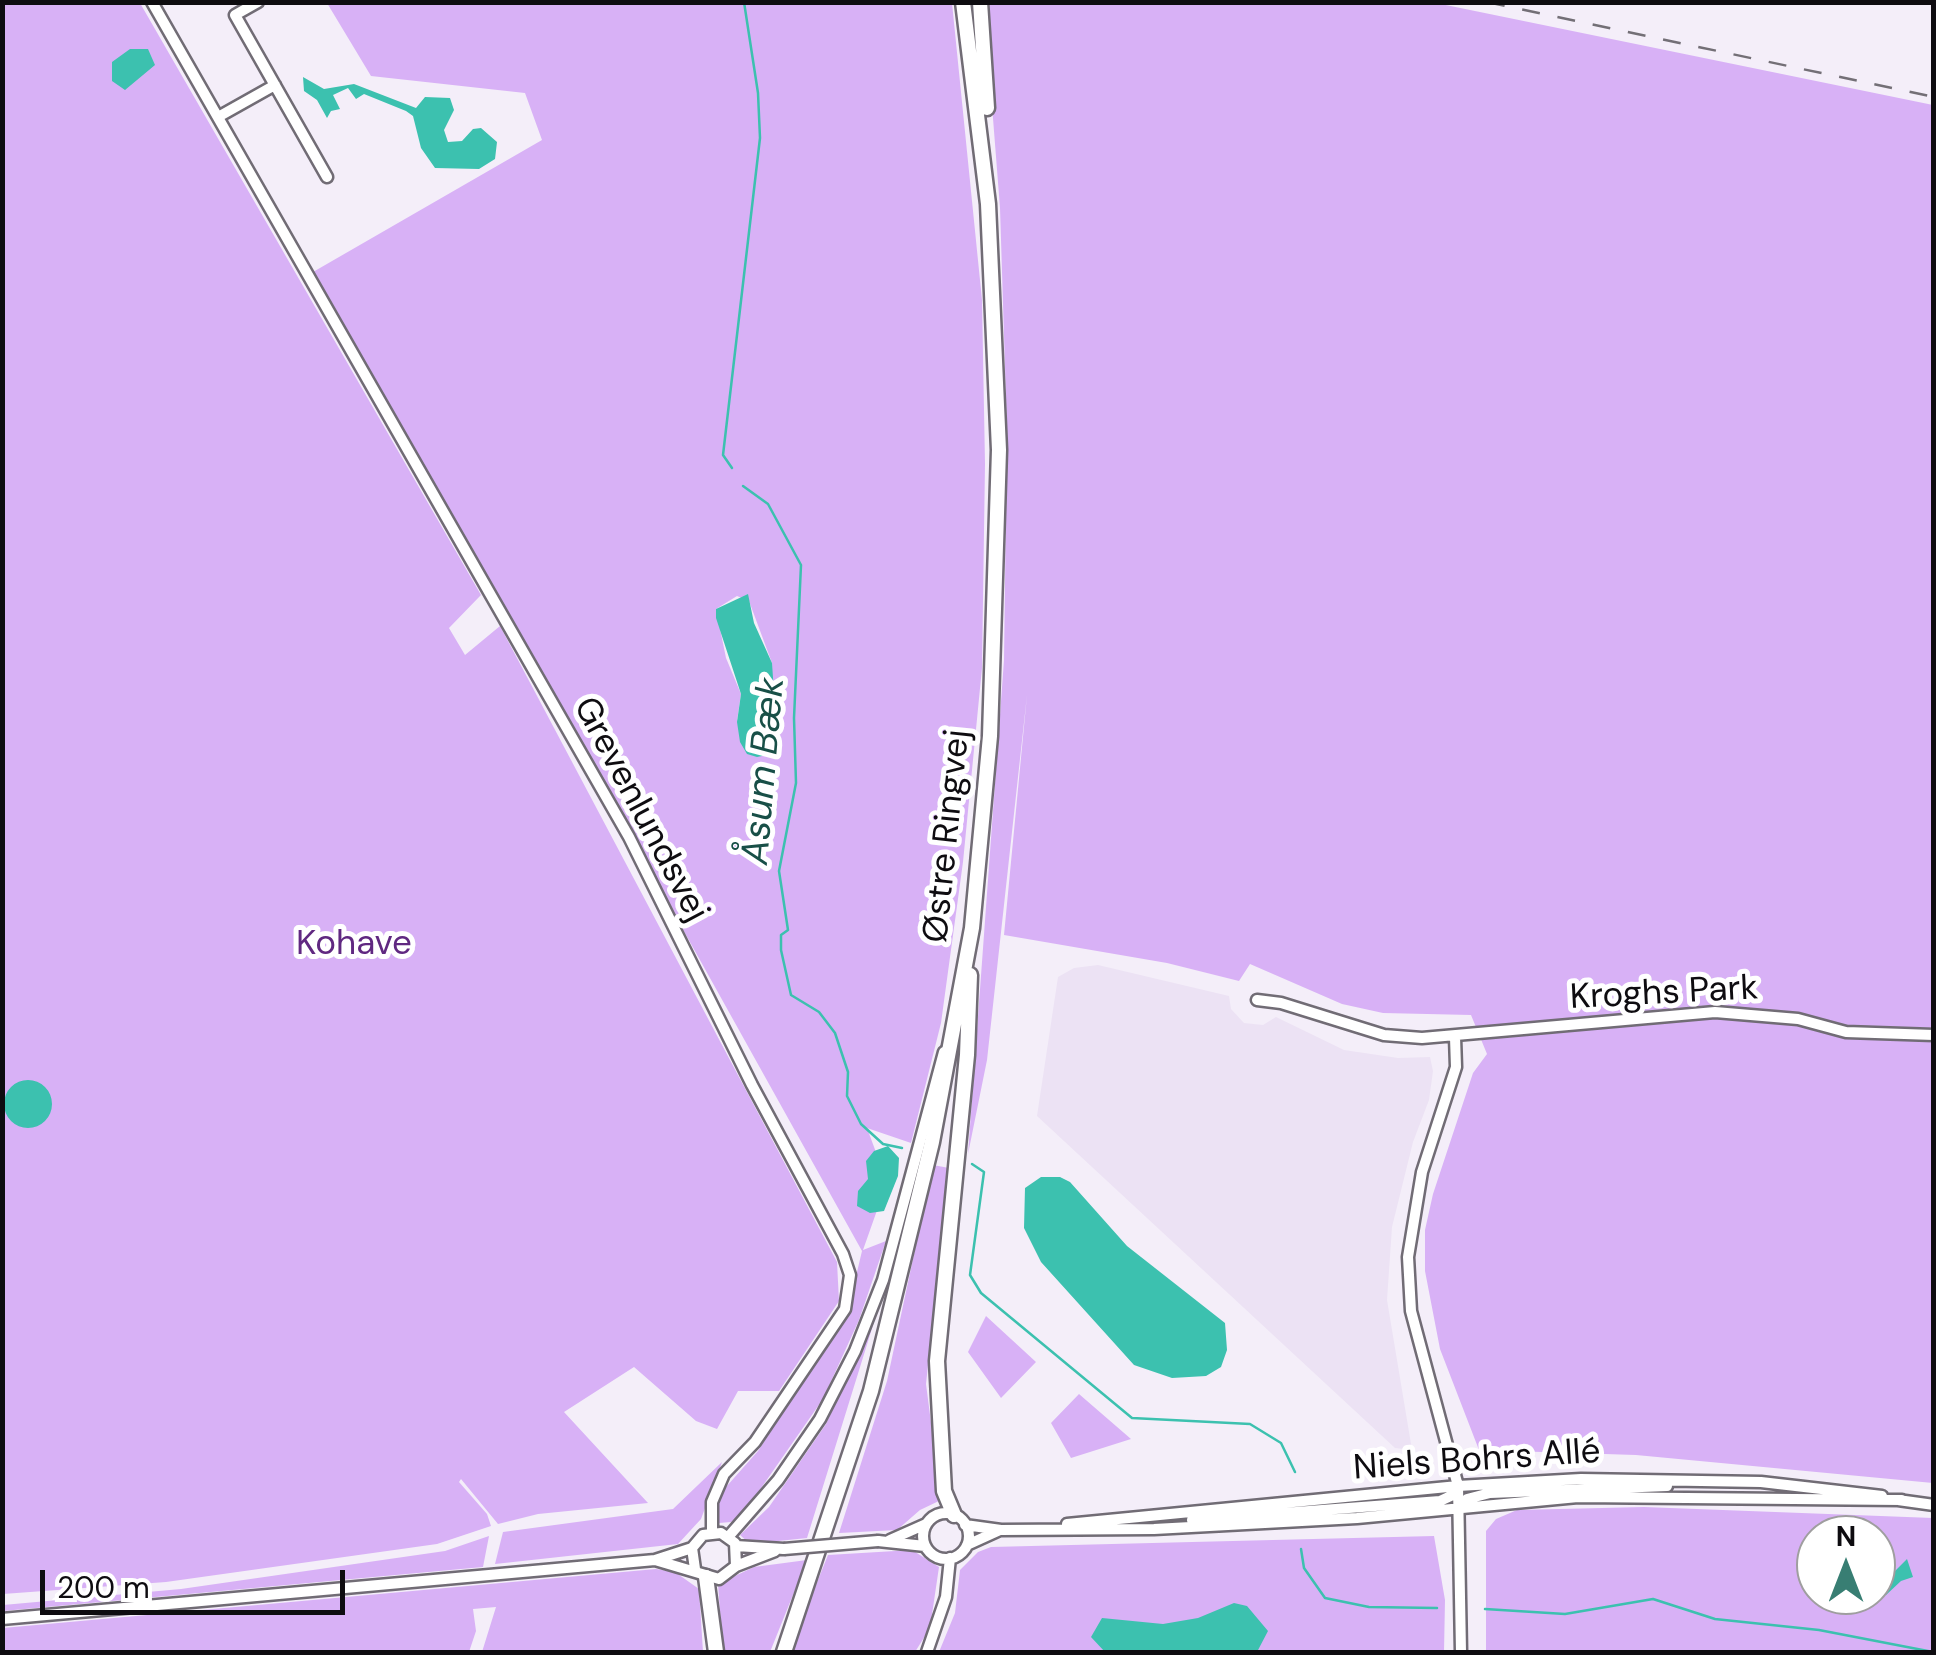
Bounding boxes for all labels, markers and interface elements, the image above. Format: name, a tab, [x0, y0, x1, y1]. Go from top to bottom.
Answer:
water label: Åsum Bæk	[734, 675, 796, 867]
street label: Grevenlundsvej	[563, 691, 717, 929]
street label: Østre Ringvej	[916, 727, 980, 945]
park label: Kohave	[296, 924, 412, 966]
street label: Kroghs Park	[1569, 968, 1759, 1020]
street label: Niels Bohrs Allé	[1352, 1431, 1602, 1491]
north arrow	[1796, 1515, 1896, 1615]
text: N	[1836, 1518, 1856, 1555]
scale bar	[45, 1550, 350, 1612]
text: 200 m	[57, 1568, 150, 1607]

